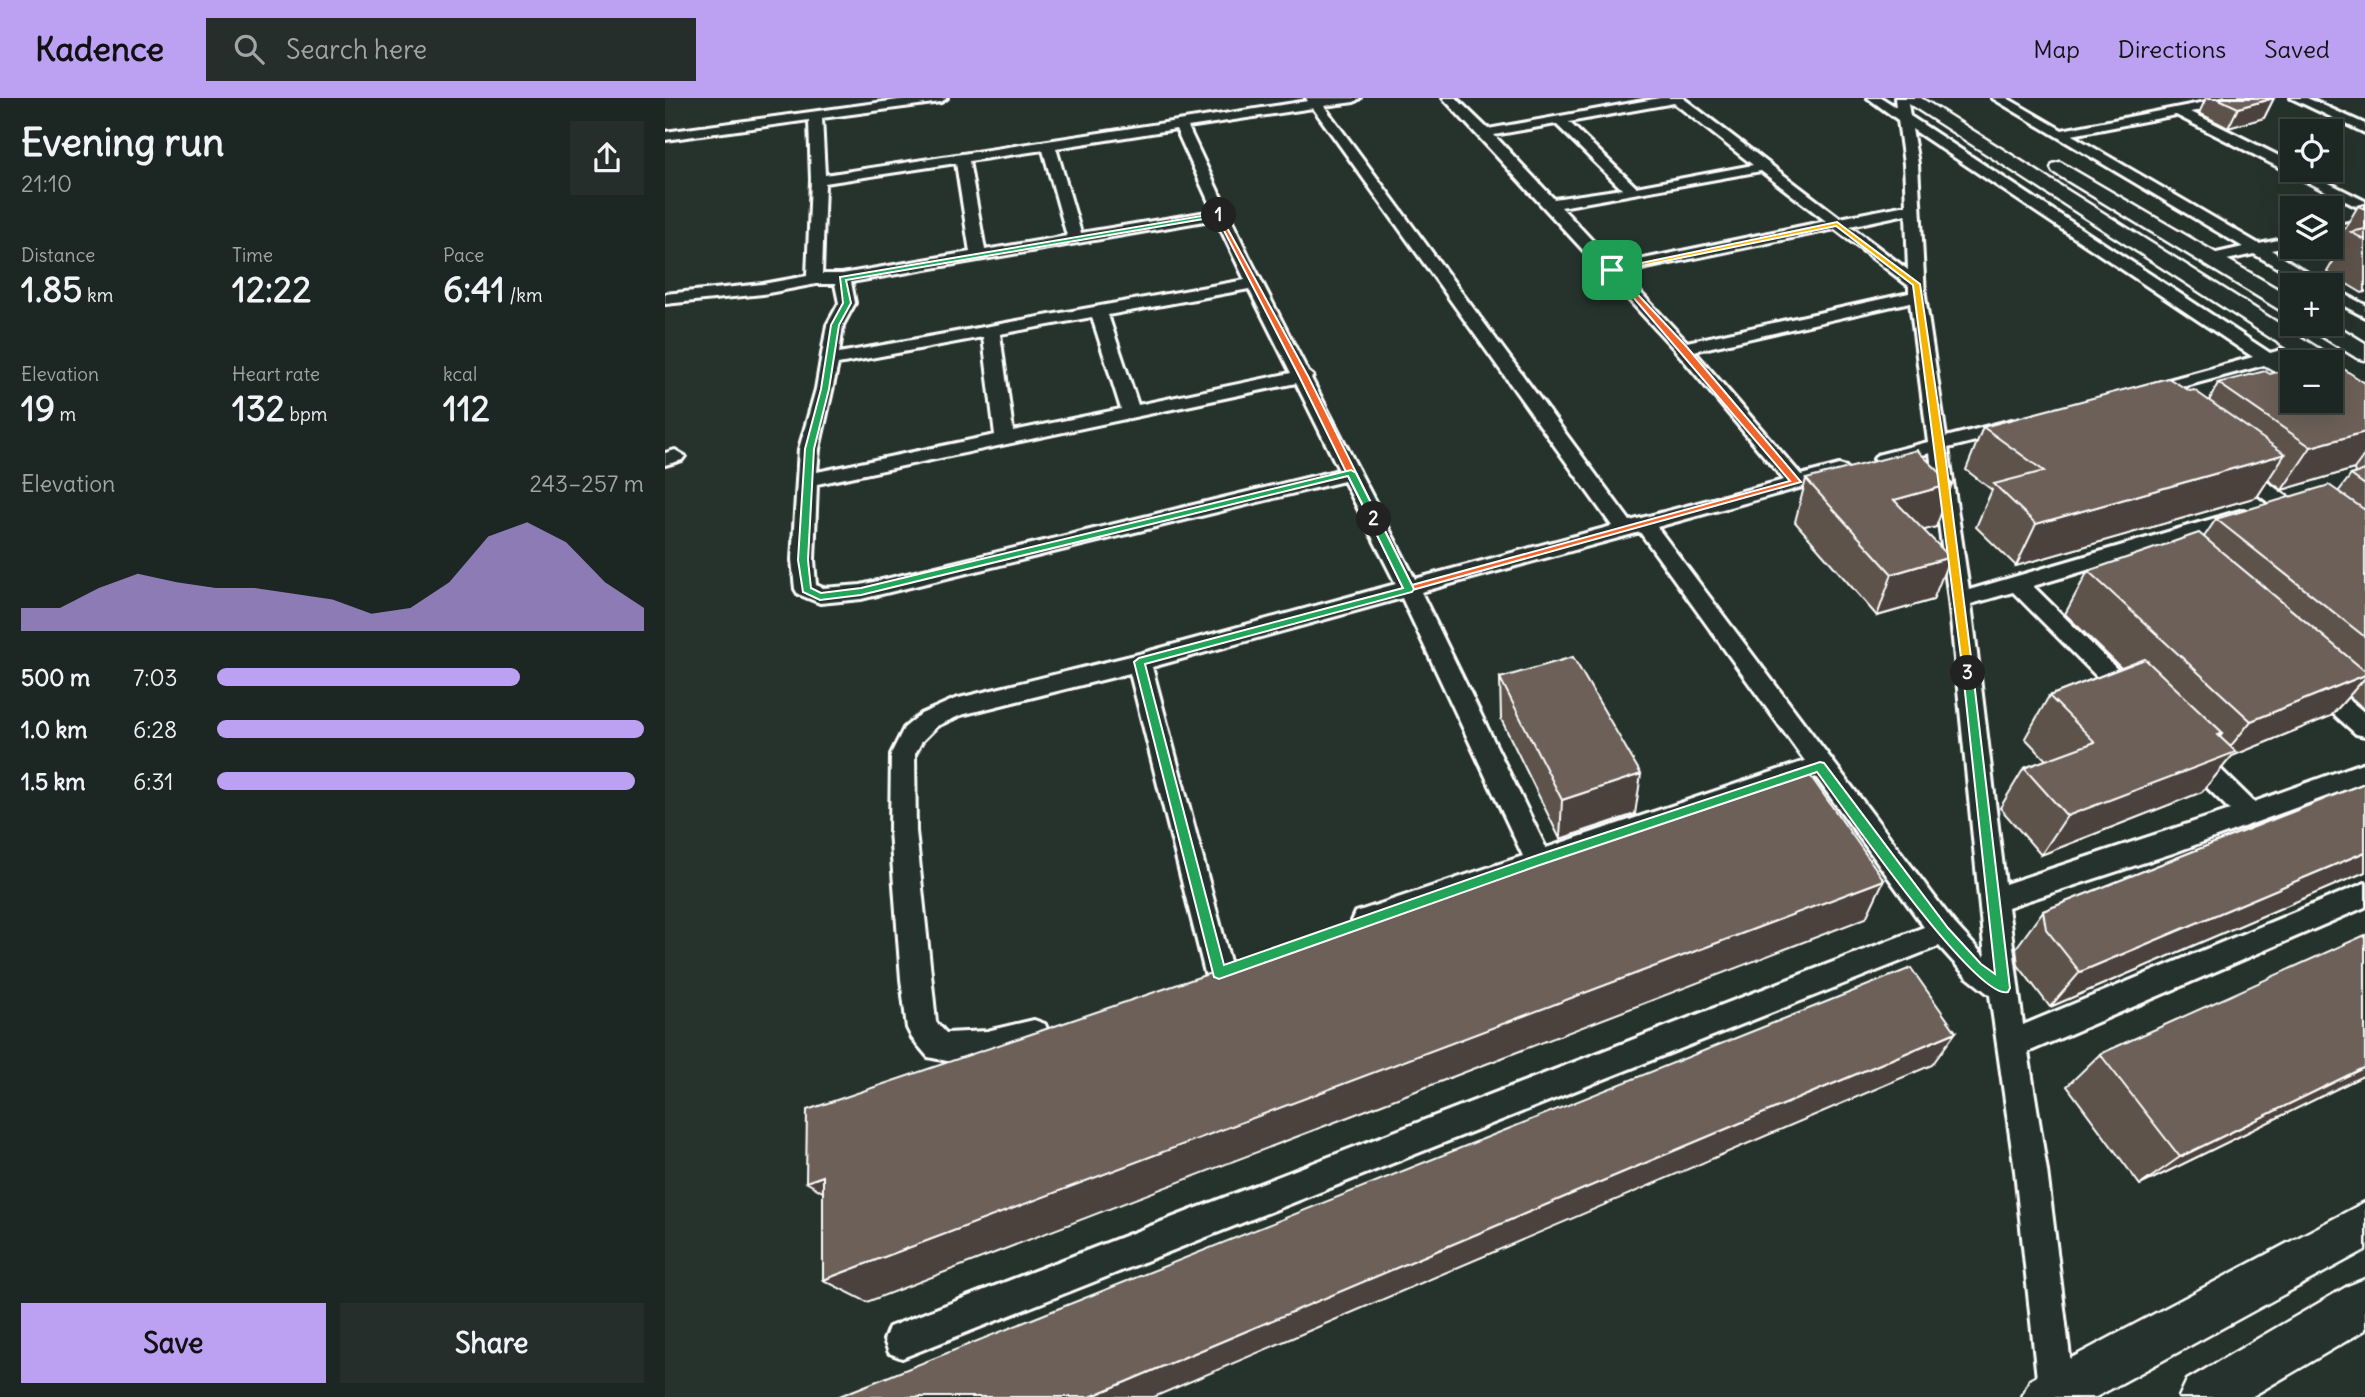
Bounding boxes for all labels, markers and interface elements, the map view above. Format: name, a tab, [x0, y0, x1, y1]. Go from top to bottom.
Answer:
search box	[206, 18, 696, 81]
text: Kadence	[35, 28, 164, 70]
icon: search	[230, 30, 268, 68]
text: Search here	[286, 33, 427, 66]
text: Map	[2033, 34, 2080, 64]
text: Directions	[2118, 34, 2226, 64]
text: Saved	[2264, 34, 2330, 64]
text: Evening run	[21, 119, 224, 166]
map controls	[2280, 119, 2343, 413]
button: locate	[2280, 119, 2343, 182]
button: share	[570, 121, 644, 195]
text: 21:10	[21, 169, 72, 198]
button: layers	[2280, 196, 2343, 259]
pin: 1	[1201, 198, 1237, 232]
text: 1	[1215, 202, 1222, 226]
pin	[1582, 240, 1642, 300]
text: Distance	[21, 243, 95, 267]
text: Time	[232, 243, 273, 267]
text: Pace	[443, 243, 484, 267]
icon: arrive	[1593, 251, 1631, 289]
text: 1.85	[21, 267, 82, 311]
text: 12:22	[232, 267, 311, 311]
text: 6:41	[443, 267, 505, 311]
button: +	[2280, 273, 2343, 336]
text: km	[82, 283, 113, 307]
text: /km	[505, 283, 543, 307]
button: −	[2280, 350, 2343, 413]
text: Elevation	[21, 362, 99, 386]
text: Heart rate	[232, 362, 320, 386]
text: kcal	[443, 362, 477, 386]
text: 19	[21, 386, 55, 430]
text: 132	[232, 386, 285, 430]
text: 112	[443, 386, 490, 430]
text: m	[55, 402, 76, 426]
text: bpm	[285, 402, 327, 426]
text: Elevation	[21, 469, 115, 498]
text: 243–257 m	[530, 469, 644, 498]
pin: 2	[1357, 502, 1391, 536]
text: 2	[1368, 506, 1379, 530]
pin: 3	[1951, 656, 1985, 690]
text: 3	[1962, 660, 1973, 684]
text: 500 m	[21, 663, 90, 692]
text: 7:03	[133, 663, 178, 692]
text: 1.0 km	[21, 715, 87, 744]
text: 6:28	[133, 715, 177, 744]
text: 1.5 km	[21, 767, 86, 796]
text: 6:31	[133, 767, 173, 796]
button: Save	[21, 1303, 326, 1383]
button: Share	[340, 1303, 644, 1383]

